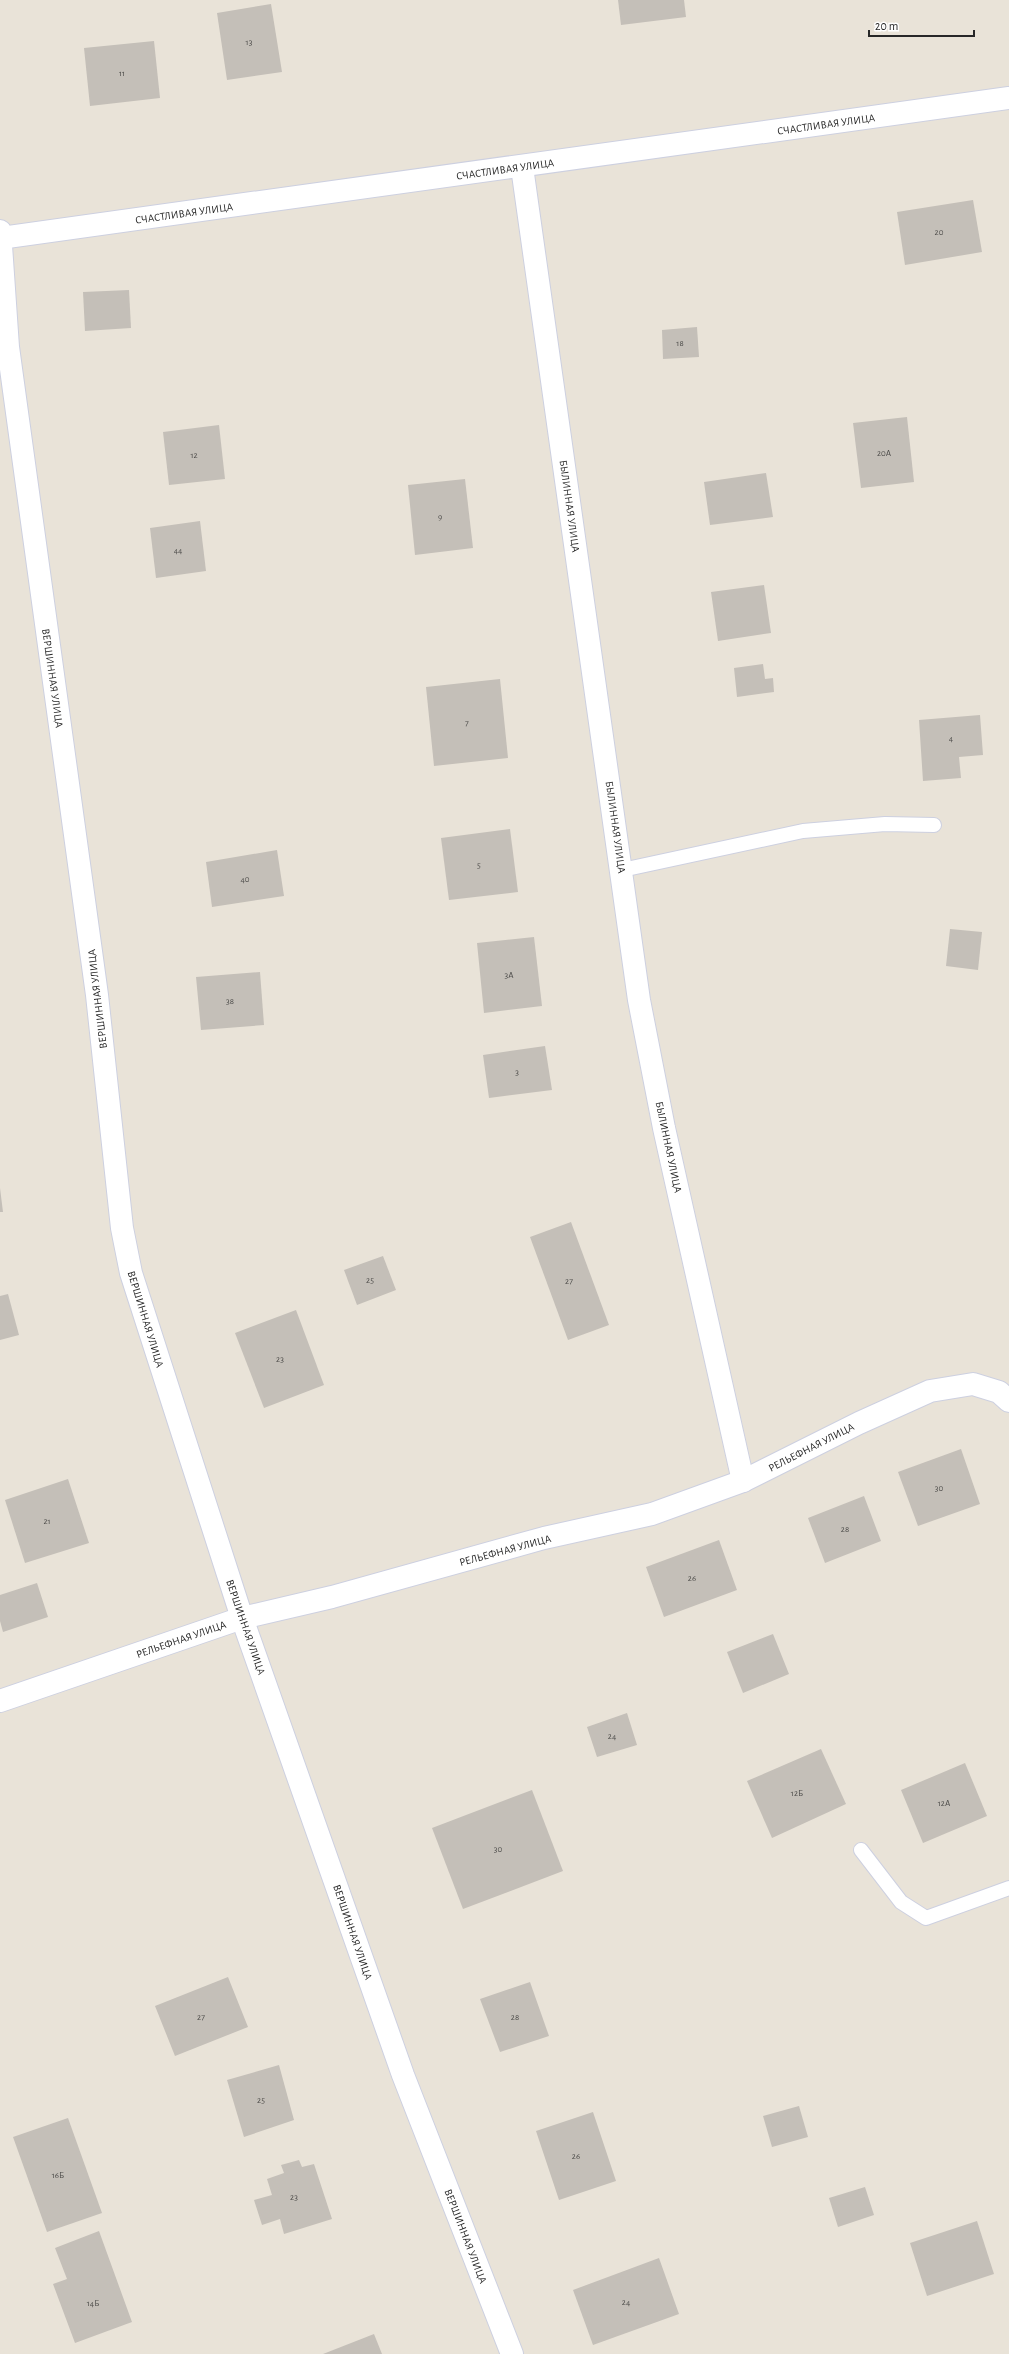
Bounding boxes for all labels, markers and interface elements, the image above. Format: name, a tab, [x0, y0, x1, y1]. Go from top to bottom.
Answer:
scale bar	[869, 12, 974, 38]
text: 20 m	[875, 20, 898, 32]
house number: 13	[246, 38, 253, 47]
house number: 11	[119, 69, 125, 78]
street label: СЧАСТЛИВАЯ УЛИЦА	[776, 112, 876, 137]
street label: СЧАСТЛИВАЯ УЛИЦА	[455, 157, 555, 182]
street label: СЧАСТЛИВАЯ УЛИЦА	[134, 201, 234, 226]
house number: 20	[935, 228, 944, 237]
house number: 18	[676, 339, 684, 348]
house number: 20А	[877, 449, 892, 458]
house number: 12	[190, 451, 198, 460]
street label: БЫЛИННАЯ УЛИЦА	[558, 459, 582, 553]
house number: 9	[438, 513, 442, 522]
house number: 44	[174, 546, 183, 555]
street label: ВЕРШИННАЯ УЛИЦА	[40, 628, 65, 729]
house number: 7	[465, 719, 469, 728]
house number: 4	[949, 734, 954, 743]
street label: БЫЛИННАЯ УЛИЦА	[604, 780, 628, 874]
house number: 5	[477, 861, 481, 870]
house number: 40	[240, 875, 250, 884]
street label: ВЕРШИННАЯ УЛИЦА	[86, 948, 109, 1049]
house number: 3А	[504, 971, 514, 980]
house number: 38	[226, 997, 234, 1006]
house number: 3	[515, 1068, 519, 1077]
street label: БЫЛИННАЯ УЛИЦА	[653, 1100, 684, 1194]
street label: ВЕРШИННАЯ УЛИЦА	[126, 1270, 166, 1369]
house number: 25	[366, 1276, 374, 1285]
house number: 27	[565, 1277, 573, 1286]
house number: 23	[276, 1355, 284, 1364]
street label: РЕЛЬЕФНАЯ УЛИЦА	[767, 1421, 856, 1474]
house number: 30	[935, 1484, 943, 1493]
house number: 21	[43, 1517, 51, 1526]
house number: 28	[841, 1525, 849, 1534]
street label: РЕЛЬЕФНАЯ УЛИЦА	[458, 1533, 553, 1568]
house number: 26	[688, 1574, 696, 1583]
street label: ВЕРШИННАЯ УЛИЦА	[224, 1578, 267, 1677]
street label: РЕЛЬЕФНАЯ УЛИЦА	[135, 1619, 228, 1660]
house number: 24	[608, 1732, 617, 1741]
house number: 12Б	[791, 1789, 803, 1798]
house number: 12А	[938, 1799, 951, 1808]
house number: 30	[494, 1845, 502, 1854]
street label: ВЕРШИННАЯ УЛИЦА	[331, 1883, 374, 1982]
house number: 27	[197, 2013, 205, 2022]
house number: 28	[511, 2013, 519, 2022]
house number: 25	[257, 2096, 265, 2105]
house number: 26	[572, 2152, 580, 2161]
house number: 16Б	[52, 2171, 64, 2180]
street label: ВЕРШИННАЯ УЛИЦА	[442, 2187, 489, 2285]
house number: 23	[290, 2193, 298, 2202]
house number: 24	[622, 2298, 631, 2307]
house number: 14Б	[87, 2299, 99, 2308]

